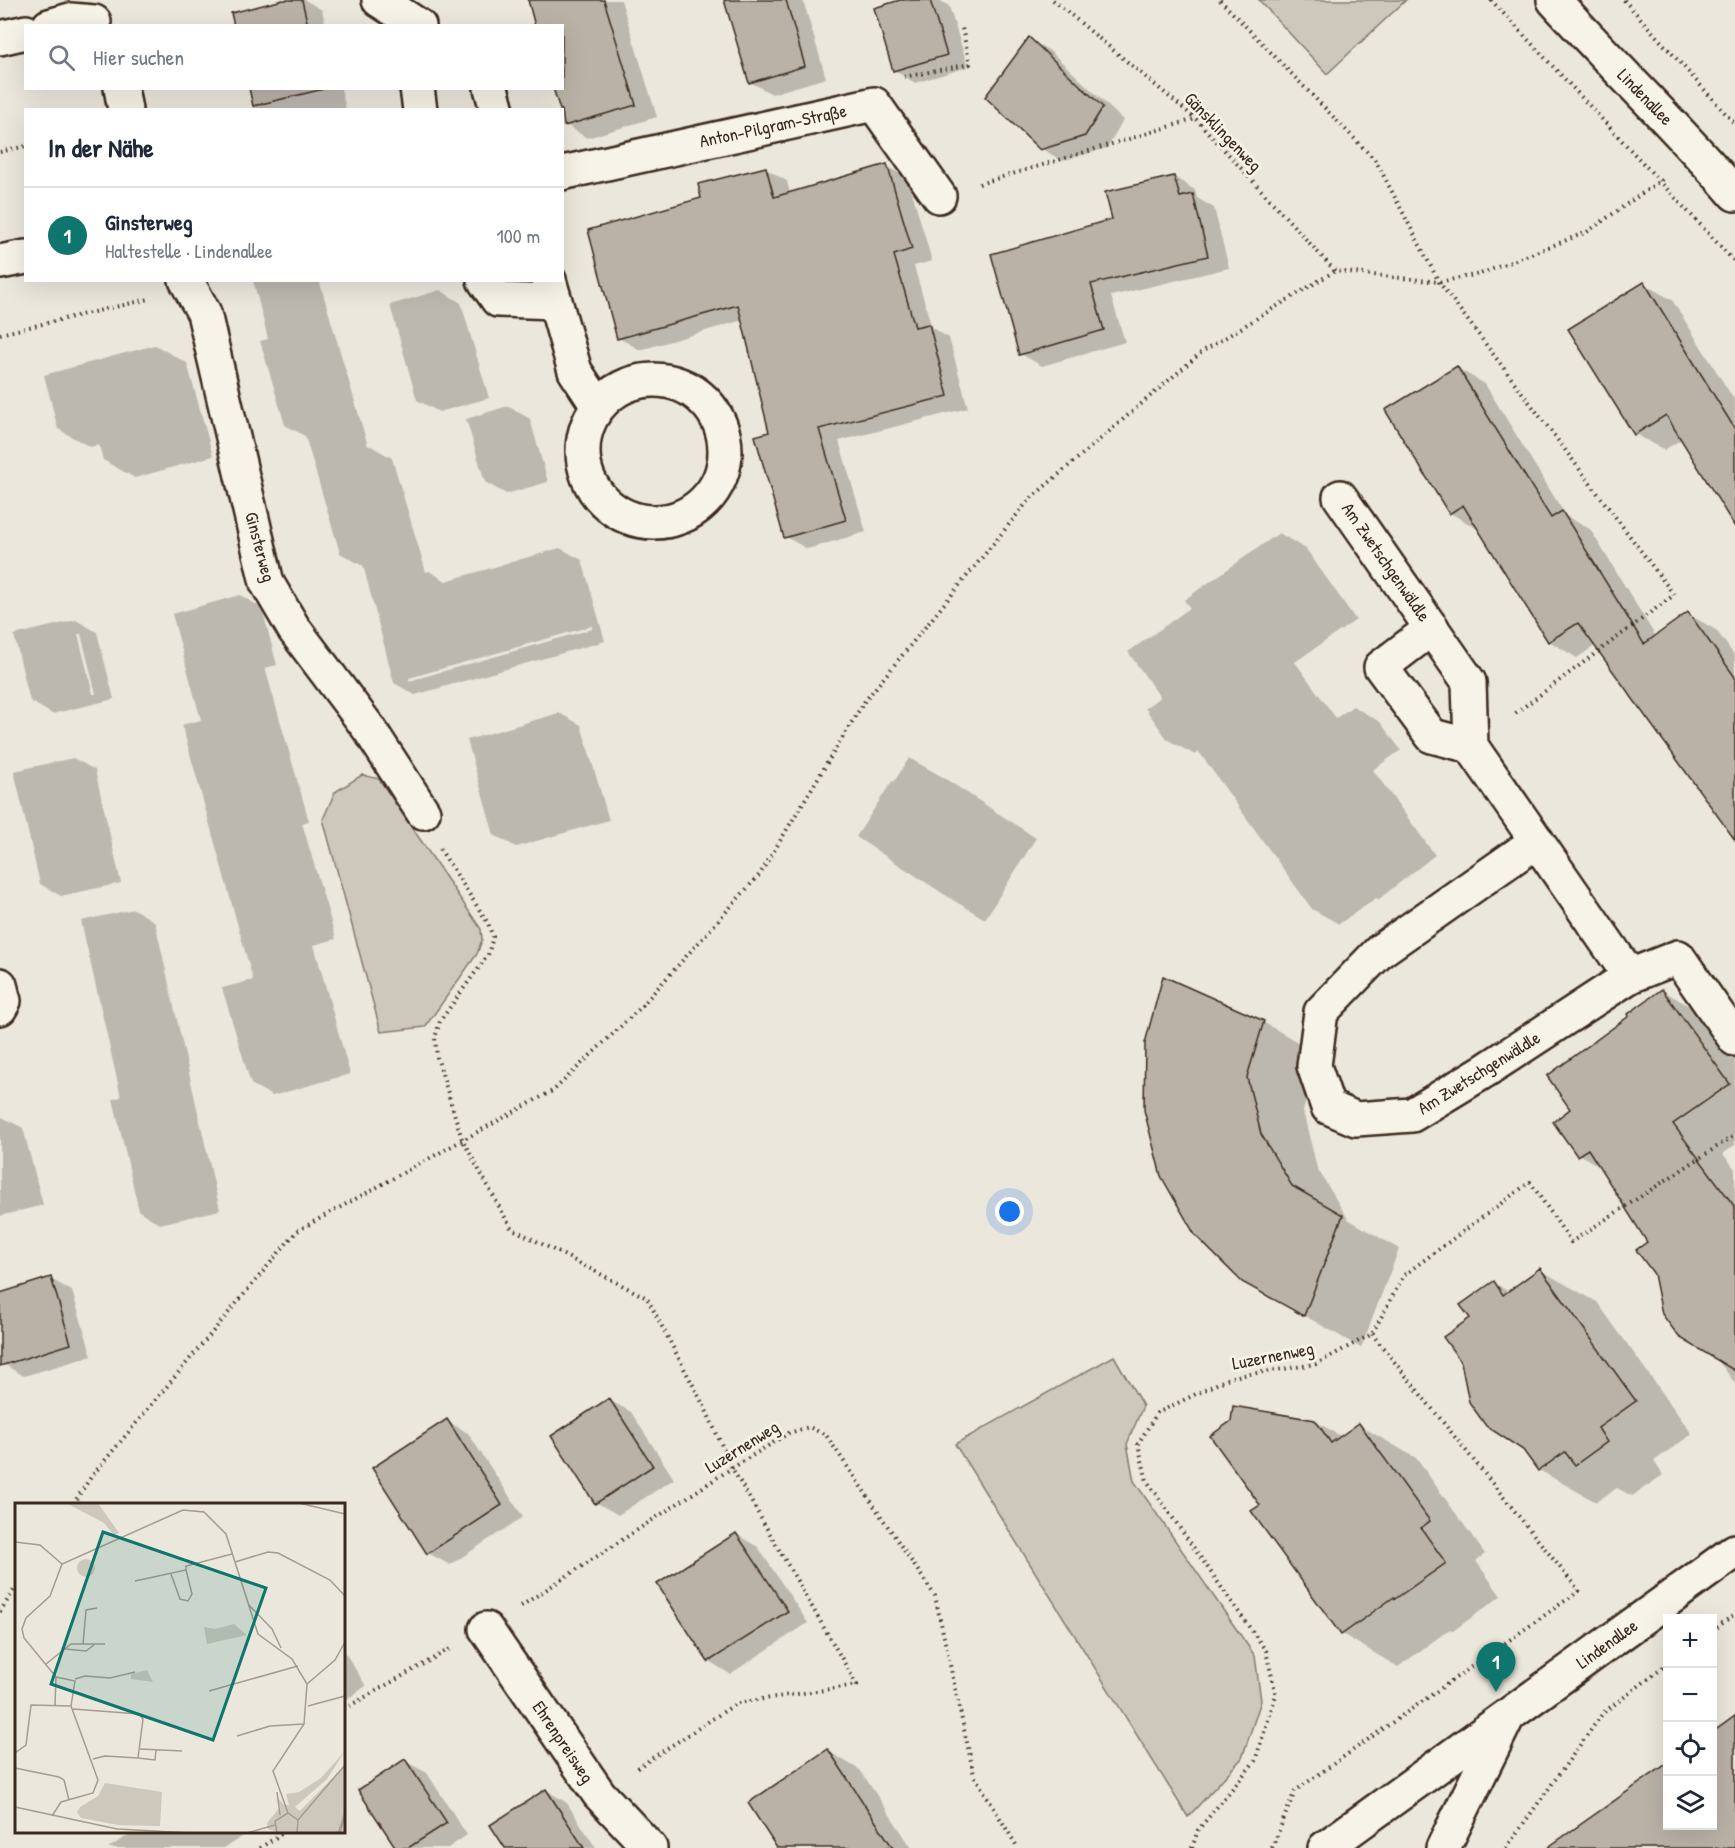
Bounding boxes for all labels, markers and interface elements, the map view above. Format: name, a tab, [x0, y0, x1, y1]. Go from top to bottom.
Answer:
search box	[24, 24, 564, 90]
icon: search	[45, 41, 78, 74]
text: Hier suchen	[93, 42, 184, 72]
street label: Lindenallee	[1612, 63, 1679, 131]
street label: Gänsklingenweg	[1179, 86, 1268, 177]
street label: Anton-Pilgram-Straße	[697, 98, 849, 153]
text: In der Nähe	[48, 130, 154, 165]
text: Ginsterweg	[105, 207, 192, 237]
text: 1	[64, 222, 71, 249]
text: 100 m	[497, 222, 540, 249]
text: Haltestelle · Lindenallee	[105, 237, 273, 264]
street label: Am Zwetschgenwäldle	[1336, 497, 1437, 626]
street label: Ginsterweg	[239, 509, 282, 585]
street label: Am Zwetschgenwäldle	[1413, 1025, 1545, 1120]
your location	[995, 1197, 1024, 1226]
street label: Luzernenweg	[1230, 1335, 1316, 1376]
street label: Luzernenweg	[700, 1414, 783, 1479]
inset map	[15, 1503, 345, 1833]
street label: Lindenallee	[1571, 1613, 1643, 1674]
map controls	[1663, 1614, 1717, 1830]
button: +	[1663, 1614, 1717, 1668]
pin: 1	[1476, 1642, 1516, 1692]
button: −	[1663, 1668, 1717, 1722]
street label: Ehrenpreisweg	[527, 1696, 600, 1788]
button: locate	[1663, 1722, 1717, 1776]
button: layers	[1663, 1776, 1717, 1830]

